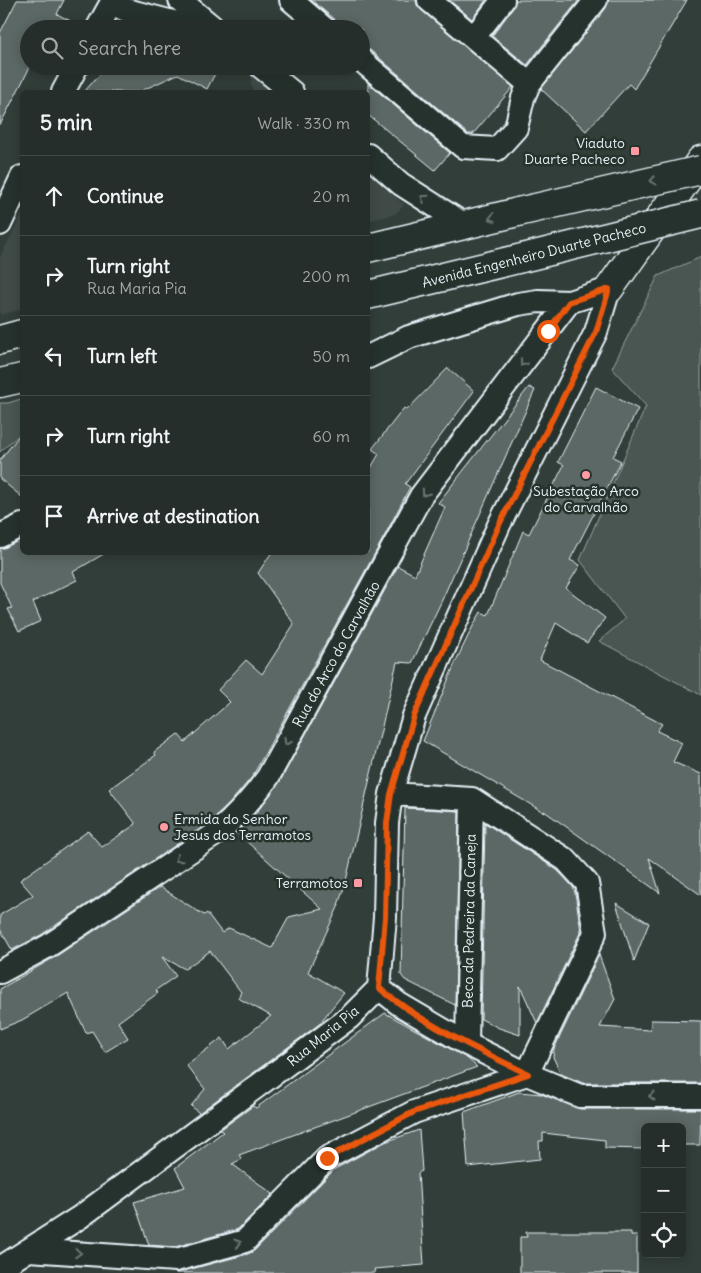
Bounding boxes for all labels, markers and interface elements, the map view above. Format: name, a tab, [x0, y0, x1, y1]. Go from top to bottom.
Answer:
search box	[20, 20, 370, 75]
icon: search	[38, 34, 66, 62]
text: Search here	[78, 36, 181, 60]
text: 5 min	[40, 109, 92, 136]
text: Walk · 330 m	[257, 113, 350, 133]
place label: Viaduto Duarte Pacheco	[524, 134, 625, 168]
marker: Viaduto Duarte Pacheco	[629, 145, 641, 157]
one-way arrow	[649, 175, 658, 186]
icon: ahead	[40, 182, 68, 210]
text: Continue	[87, 184, 164, 208]
text: 20 m	[313, 186, 350, 206]
one-way arrow	[420, 195, 430, 204]
one-way arrow	[487, 212, 496, 223]
street label: Avenida Engenheiro Duarte Pacheco	[420, 218, 648, 292]
text: Turn right	[87, 254, 170, 278]
icon: right	[40, 262, 68, 290]
text: 200 m	[302, 266, 350, 286]
text: Rua Maria Pia	[87, 278, 187, 298]
route start	[537, 320, 560, 343]
icon: left	[40, 342, 68, 370]
text: Turn left	[87, 344, 157, 368]
text: 50 m	[312, 346, 350, 366]
one-way arrow	[520, 357, 528, 366]
icon: right	[40, 422, 68, 450]
text: Turn right	[87, 424, 170, 448]
text: 60 m	[312, 426, 350, 446]
marker: Subestação Arco do Carvalhão	[580, 469, 592, 481]
place label: Subestação Arco do Carvalhão	[533, 482, 639, 516]
one-way arrow	[422, 487, 430, 496]
icon: arrive	[40, 502, 68, 530]
text: Arrive at destination	[87, 504, 260, 528]
street label: Rua do Arco do Carvalhão	[288, 578, 384, 730]
one-way arrow	[284, 737, 294, 746]
place label: Ermida do Senhor Jesus dos Terramotos	[174, 810, 311, 844]
marker: Ermida do Senhor Jesus dos Terramotos	[158, 821, 170, 833]
street label: Beco da Pedreira da Caneja	[458, 834, 480, 1008]
one-way arrow	[174, 852, 183, 862]
place label: Terramotos	[276, 874, 348, 892]
marker: Terramotos	[352, 877, 364, 889]
street label: Rua Maria Pia	[283, 1002, 363, 1070]
one-way arrow	[648, 1091, 656, 1101]
map controls	[641, 1123, 686, 1258]
button: +	[641, 1123, 686, 1168]
route end	[316, 1147, 339, 1170]
button: −	[641, 1168, 686, 1213]
button: locate	[641, 1213, 686, 1258]
one-way arrow	[233, 1238, 242, 1248]
one-way arrow	[74, 1247, 82, 1258]

